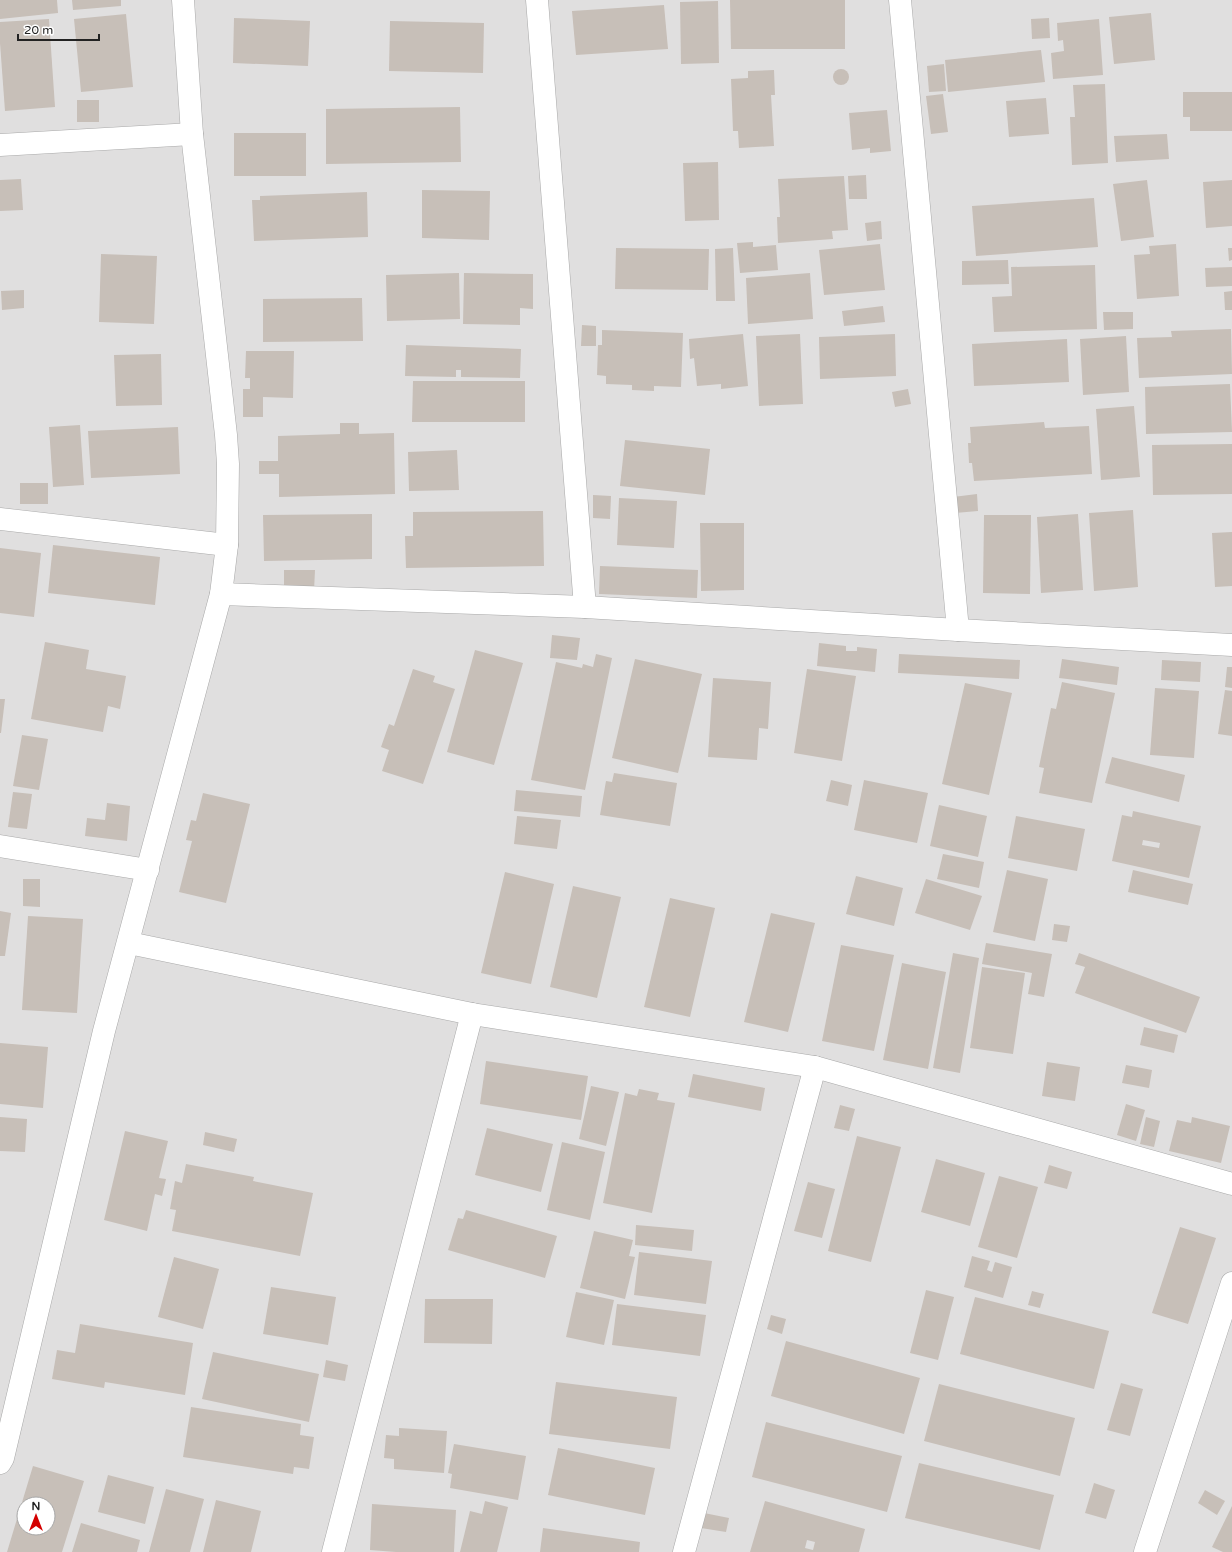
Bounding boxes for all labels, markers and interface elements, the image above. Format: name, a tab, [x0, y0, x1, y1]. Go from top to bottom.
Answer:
scale bar	[18, 16, 99, 42]
text: 20 m	[24, 23, 53, 37]
north arrow	[16, 1496, 56, 1536]
text: N	[32, 1500, 40, 1513]

